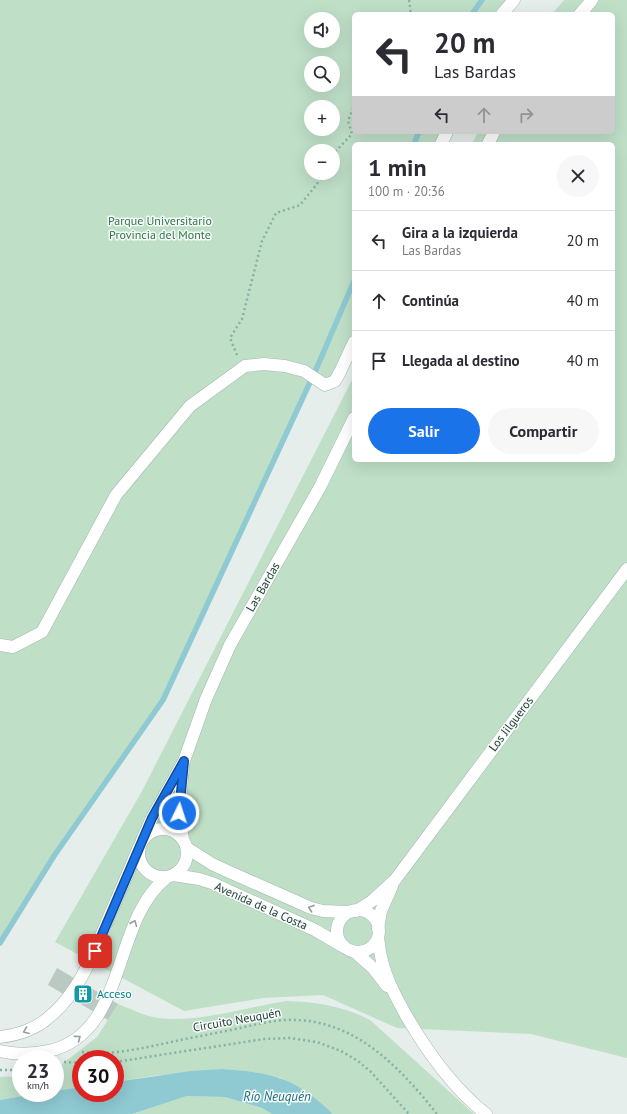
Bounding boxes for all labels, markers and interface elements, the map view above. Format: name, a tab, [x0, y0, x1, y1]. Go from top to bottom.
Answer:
map controls	[304, 12, 340, 180]
button: sound	[304, 12, 340, 48]
text: 20 m	[434, 24, 495, 61]
icon: left	[368, 28, 420, 80]
button: search	[304, 56, 340, 92]
text: Las Bardas	[434, 60, 516, 83]
button: +	[304, 100, 340, 136]
icon: left	[431, 104, 453, 126]
icon: ahead	[473, 104, 495, 126]
icon: right	[515, 104, 537, 126]
button: −	[304, 144, 340, 180]
text: 1 min	[368, 152, 427, 183]
button: close	[557, 155, 599, 197]
text: 100 m · 20:36	[368, 183, 445, 200]
park label: Parque Universitario Provincia del Monte	[108, 213, 212, 242]
text: Gira a la izquierda	[402, 223, 518, 242]
icon: left	[368, 230, 390, 252]
text: 20 m	[566, 231, 599, 250]
text: Las Bardas	[402, 242, 461, 259]
icon: ahead	[368, 290, 390, 312]
text: Continúa	[402, 291, 459, 310]
text: 40 m	[566, 291, 599, 310]
icon: arrive	[368, 350, 390, 372]
text: Llegada al destino	[402, 351, 520, 370]
text: 40 m	[566, 351, 599, 370]
button: Salir	[368, 408, 480, 454]
button: Compartir	[488, 408, 599, 454]
street label: Las Bardas	[242, 559, 283, 614]
street label: Los Jilgueros	[485, 693, 536, 754]
position arrow	[158, 792, 200, 834]
street label: Avenida de la Costa	[212, 878, 310, 933]
one-way arrow	[308, 904, 315, 912]
one-way arrow	[130, 920, 138, 927]
pin	[78, 934, 112, 968]
icon: arrive	[84, 940, 106, 962]
building icon: Acceso	[72, 983, 94, 1005]
place label: Acceso	[97, 986, 132, 1001]
street label: Circuito Neuquén	[192, 1004, 282, 1035]
one-way arrow	[22, 1026, 29, 1034]
one-way arrow	[73, 1036, 80, 1043]
speed limit sign: 30	[72, 1050, 124, 1102]
text: 23	[27, 1058, 49, 1084]
text: km/h	[27, 1079, 49, 1092]
water label: Río Neuquén	[243, 1088, 311, 1105]

